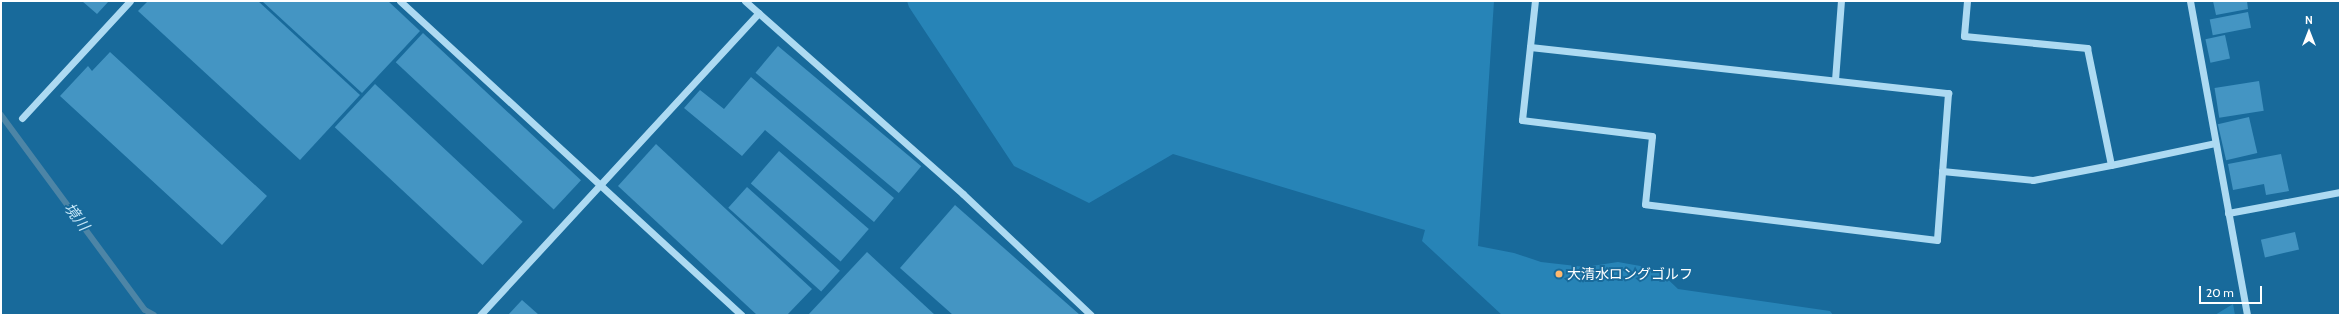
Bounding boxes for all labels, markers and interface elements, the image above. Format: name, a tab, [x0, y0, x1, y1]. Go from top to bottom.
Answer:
north arrow	[2289, 12, 2329, 52]
text: N	[2305, 13, 2313, 27]
water label: 境川	[60, 200, 92, 234]
place label: 大清水ロングゴルフ	[1567, 266, 1693, 282]
marker: 大清水ロングゴルフ	[1554, 269, 1564, 279]
scale bar	[2201, 278, 2264, 304]
text: 20 m	[2206, 285, 2234, 300]

